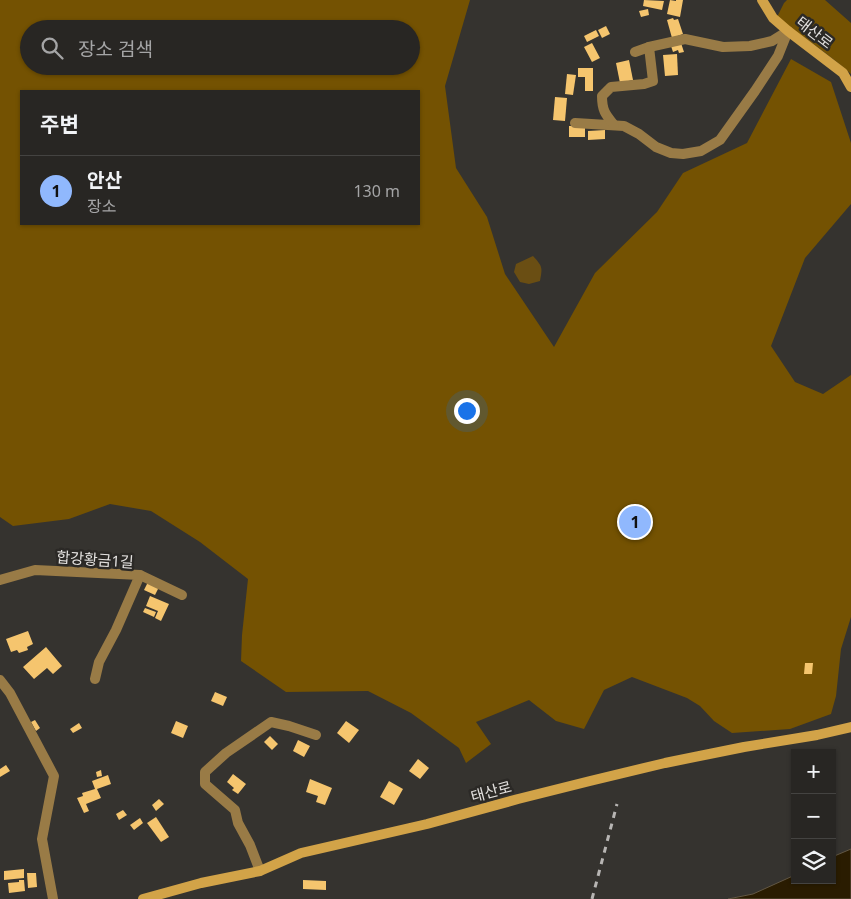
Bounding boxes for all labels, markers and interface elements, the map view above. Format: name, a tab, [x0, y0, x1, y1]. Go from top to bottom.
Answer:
street label: 태산로	[793, 11, 837, 53]
search box	[20, 20, 420, 75]
icon: search	[38, 34, 66, 62]
text: 장소 검색	[78, 36, 153, 62]
text: 주변	[40, 110, 79, 138]
text: 안산	[87, 167, 122, 193]
text: 1	[51, 180, 61, 202]
text: 130 m	[353, 180, 400, 202]
text: 장소	[87, 195, 116, 217]
your location	[454, 398, 480, 424]
pin: 1	[619, 503, 651, 541]
street label: 합강황금1길	[56, 546, 134, 572]
map controls	[791, 749, 836, 884]
button: +	[791, 749, 836, 794]
street label: 태산로	[468, 776, 514, 806]
button: −	[791, 794, 836, 839]
button: layers	[791, 839, 836, 884]

